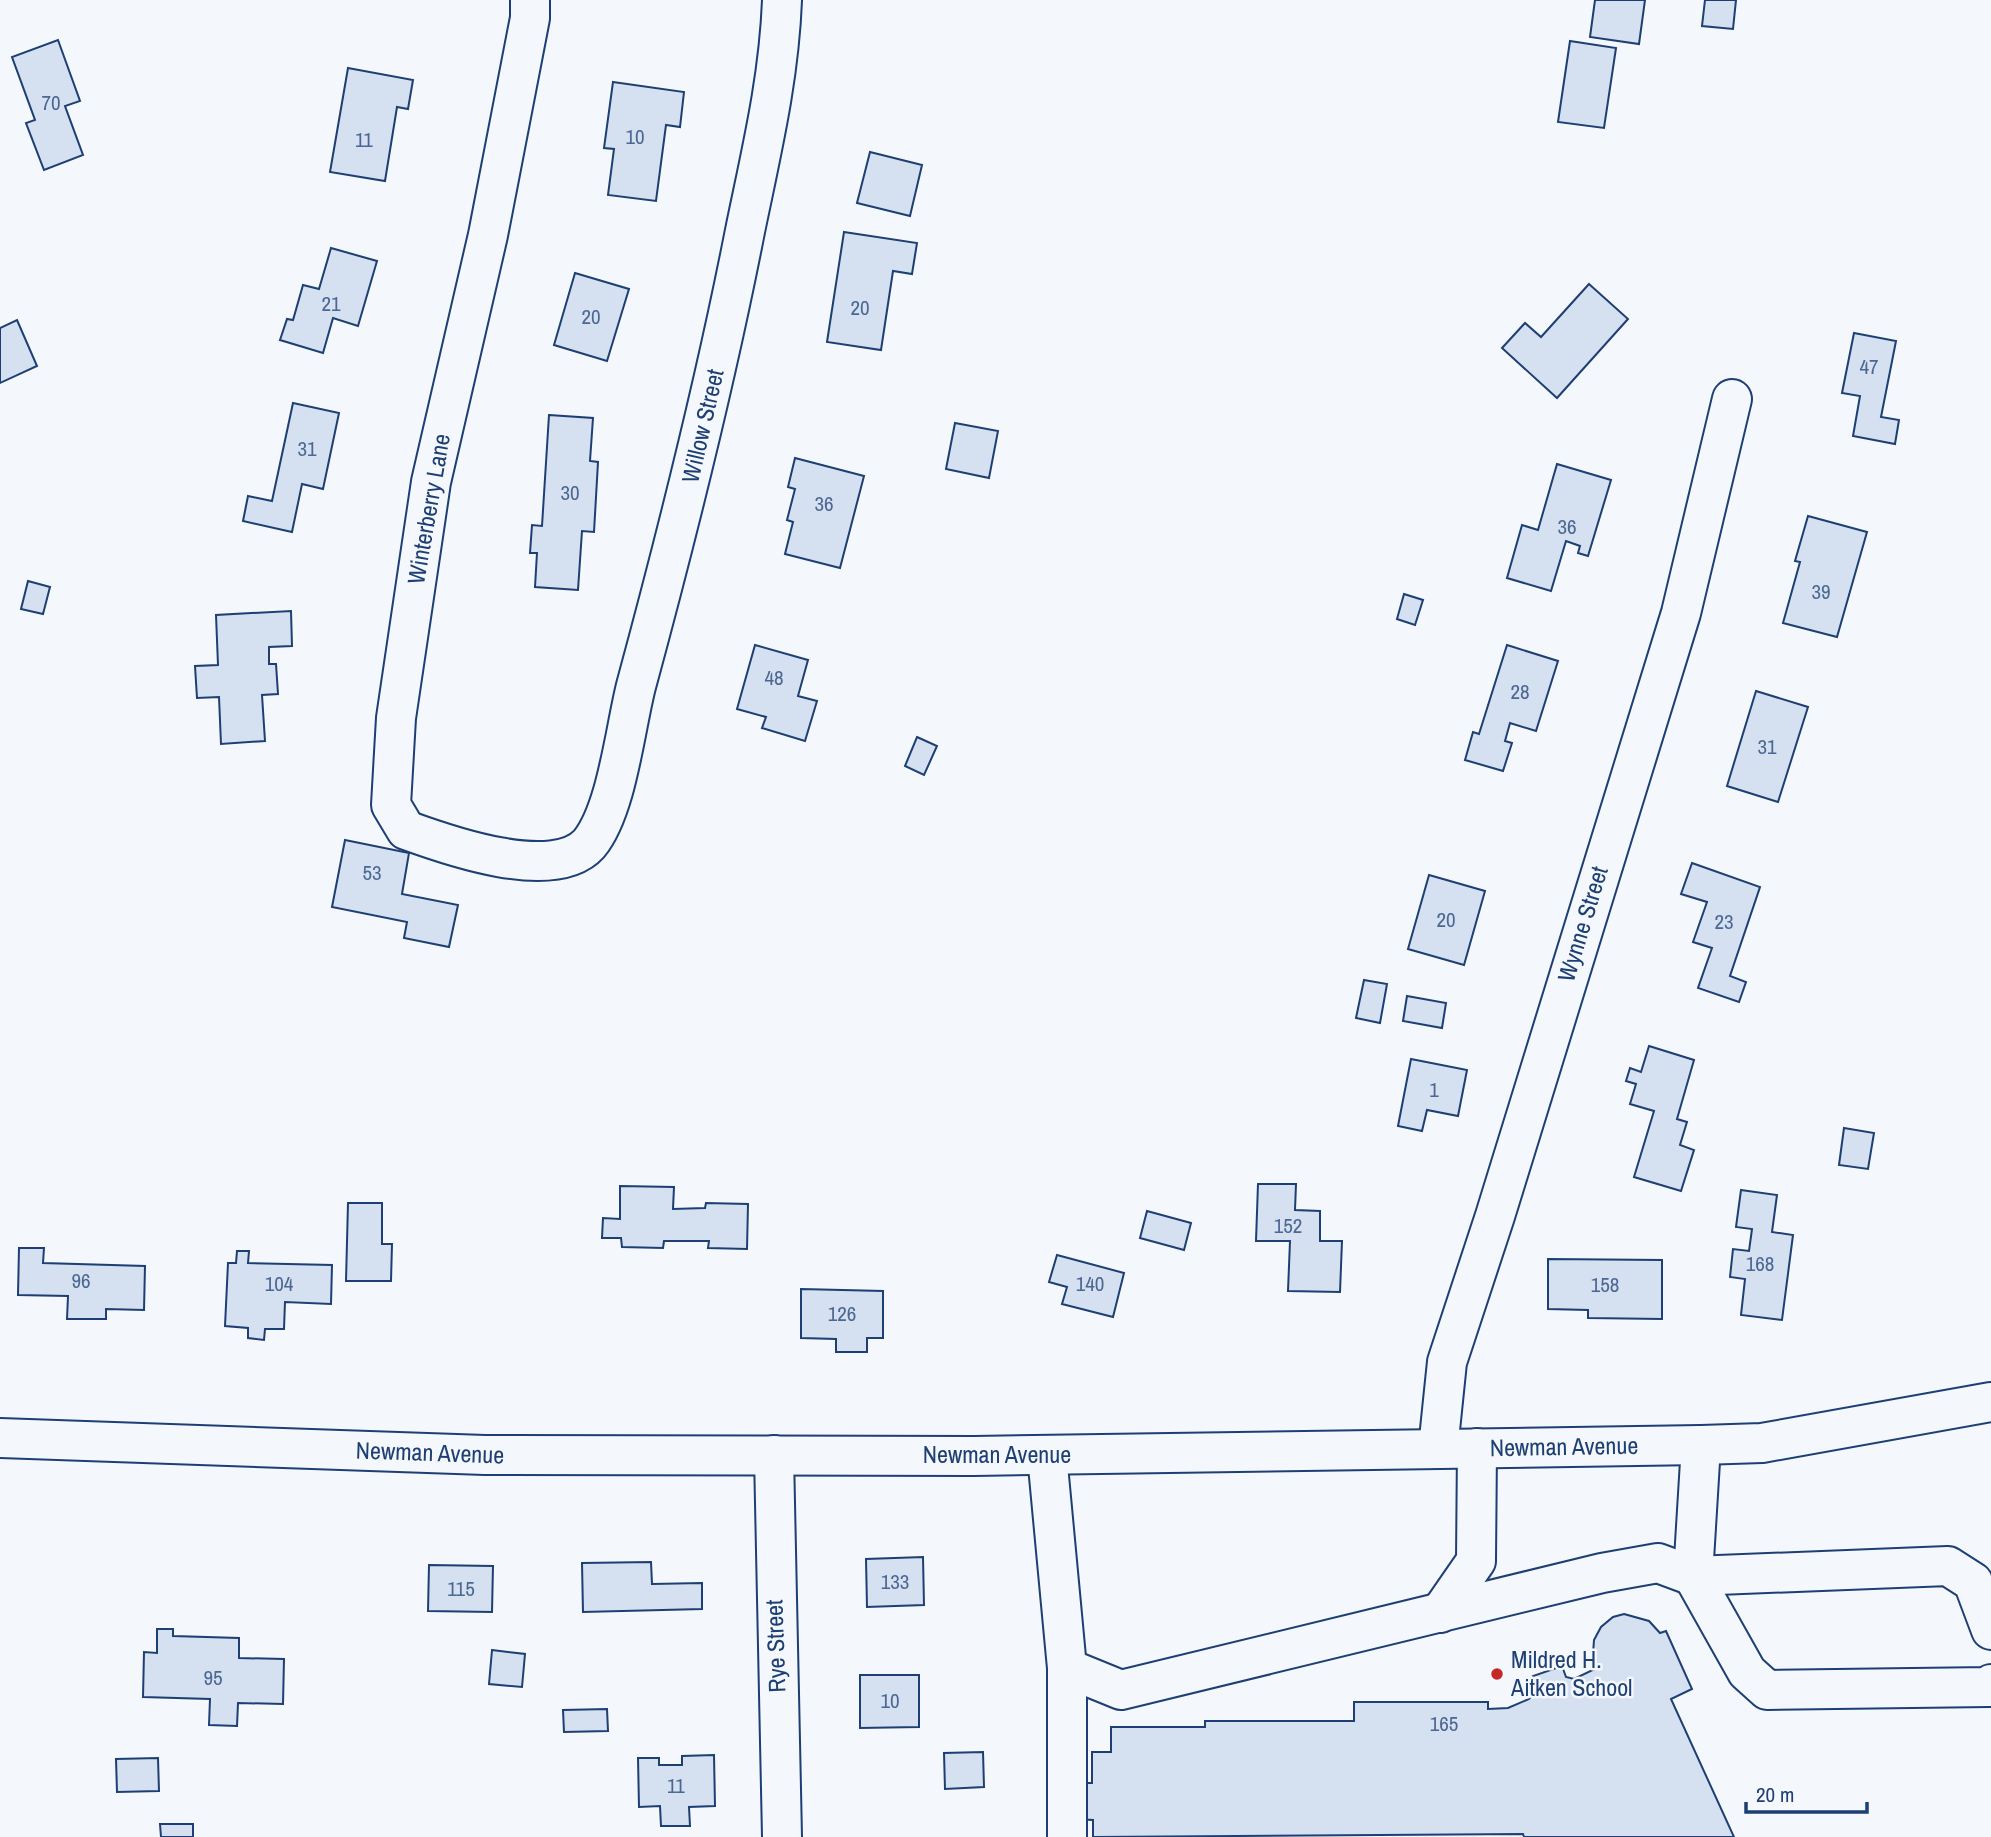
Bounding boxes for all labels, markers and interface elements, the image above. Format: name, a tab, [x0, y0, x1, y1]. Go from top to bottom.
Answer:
house number: 70	[41, 88, 61, 117]
house number: 10	[625, 122, 645, 151]
house number: 11	[355, 125, 373, 154]
house number: 21	[321, 289, 341, 318]
house number: 20	[850, 293, 870, 322]
house number: 20	[581, 302, 601, 331]
house number: 47	[1859, 352, 1879, 381]
street label: Willow Street	[673, 365, 731, 486]
street label: Winterberry Lane	[399, 431, 457, 586]
house number: 31	[297, 434, 317, 463]
house number: 30	[560, 478, 580, 507]
house number: 36	[814, 489, 834, 518]
house number: 36	[1557, 512, 1577, 541]
house number: 39	[1811, 577, 1831, 606]
house number: 48	[764, 663, 784, 692]
house number: 28	[1510, 677, 1530, 706]
house number: 31	[1757, 732, 1777, 761]
house number: 53	[362, 858, 382, 887]
street label: Wynne Street	[1549, 862, 1615, 985]
house number: 20	[1436, 905, 1456, 934]
house number: 23	[1714, 907, 1734, 936]
house number: 1	[1429, 1075, 1439, 1104]
house number: 152	[1274, 1211, 1302, 1240]
house number: 168	[1746, 1249, 1774, 1278]
house number: 96	[71, 1266, 91, 1295]
house number: 104	[265, 1269, 294, 1298]
house number: 140	[1076, 1269, 1104, 1298]
house number: 158	[1591, 1270, 1619, 1299]
house number: 126	[828, 1299, 856, 1328]
street label: Newman Avenue	[1489, 1429, 1638, 1463]
street label: Newman Avenue	[355, 1433, 505, 1471]
street label: Newman Avenue	[923, 1438, 1071, 1470]
house number: 133	[881, 1567, 909, 1596]
house number: 115	[447, 1574, 475, 1603]
street label: Rye Street	[757, 1598, 793, 1693]
place label: Mildred H. Aitken School	[1510, 1643, 1632, 1703]
house number: 95	[203, 1663, 223, 1692]
marker: Mildred H. Aitken School	[1489, 1666, 1505, 1682]
house number: 10	[880, 1686, 900, 1715]
house number: 165	[1430, 1709, 1458, 1738]
scale bar	[1746, 1770, 1867, 1814]
house number: 11	[667, 1771, 685, 1800]
text: 20 m	[1756, 1780, 1794, 1809]

